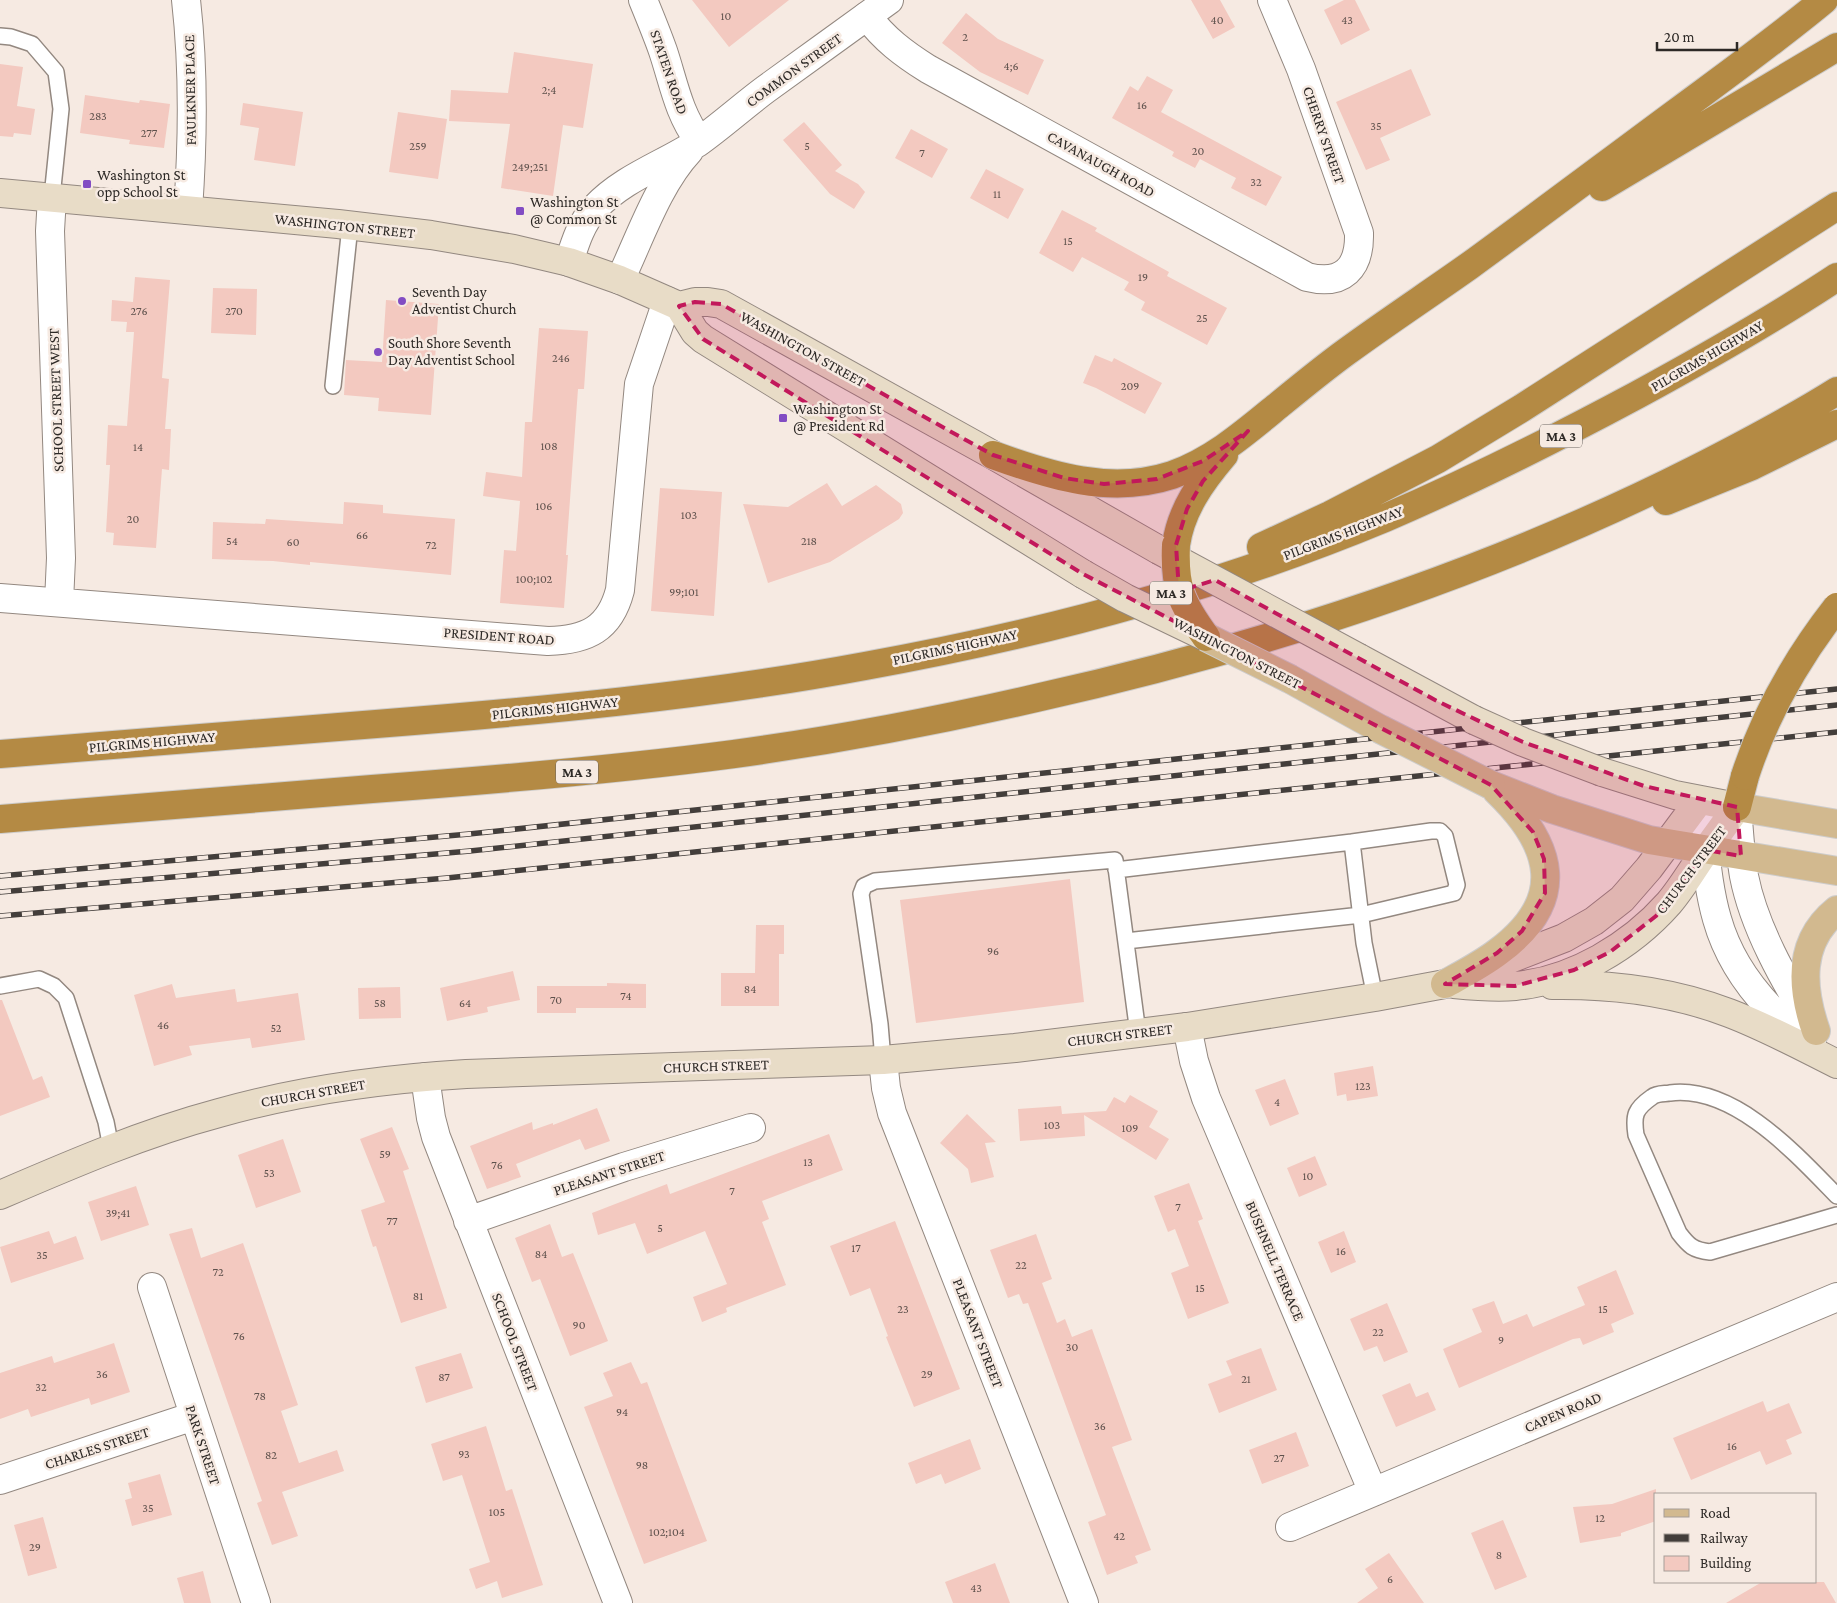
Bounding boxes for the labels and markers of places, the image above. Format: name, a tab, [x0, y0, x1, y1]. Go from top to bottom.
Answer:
place label: Washington St opp School St	[97, 167, 186, 201]
marker: Washington St opp School St	[81, 178, 93, 190]
place label: Washington St @ Common St	[530, 194, 619, 228]
marker: Washington St @ Common St	[514, 205, 526, 217]
place label: Seventh Day Adventist Church	[412, 284, 517, 317]
marker: Seventh Day Adventist Church	[396, 295, 408, 307]
place label: South Shore Seventh Day Adventist School	[388, 335, 515, 369]
marker: South Shore Seventh Day Adventist School	[372, 346, 384, 358]
place label: Washington St @ President Rd	[793, 401, 884, 435]
marker: Washington St @ President Rd	[777, 412, 789, 424]

